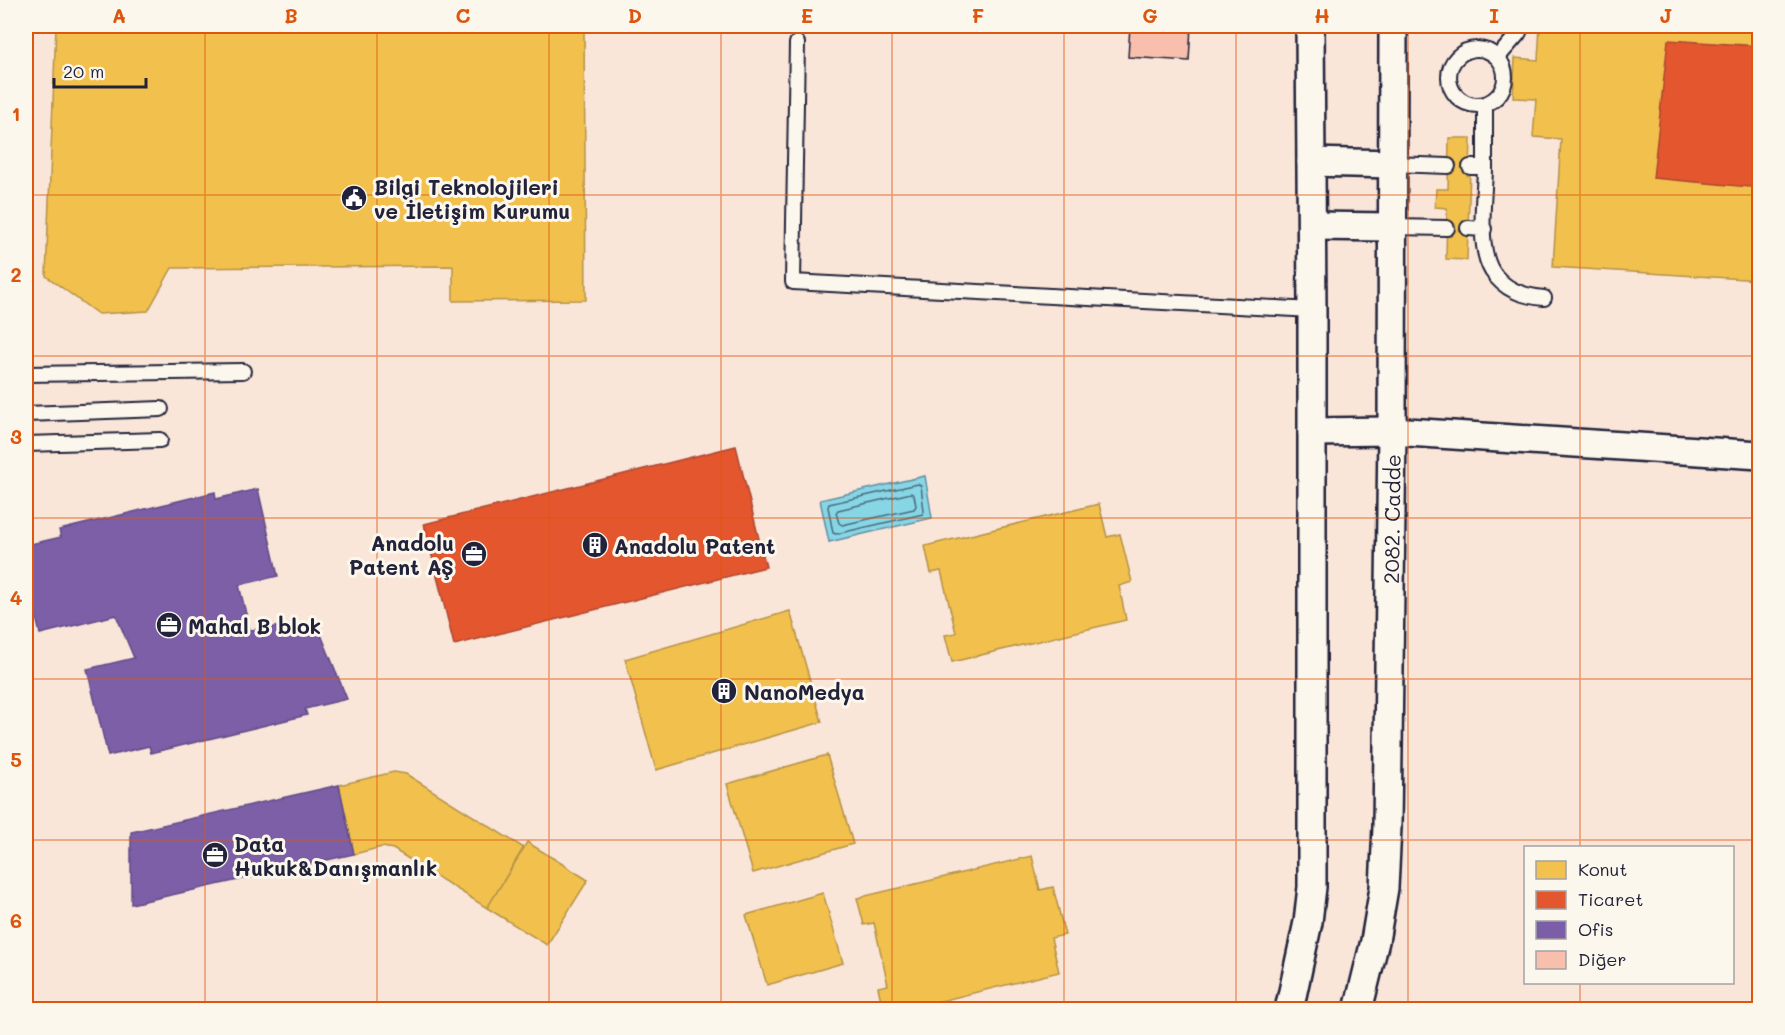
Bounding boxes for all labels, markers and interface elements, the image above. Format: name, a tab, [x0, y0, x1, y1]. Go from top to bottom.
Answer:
text: A	[112, 2, 126, 28]
text: B	[284, 2, 298, 28]
text: C	[456, 2, 471, 28]
text: D	[628, 2, 642, 28]
text: E	[801, 2, 813, 28]
text: F	[972, 2, 985, 28]
text: G	[1142, 2, 1158, 28]
text: H	[1314, 2, 1330, 28]
text: I	[1489, 2, 1499, 28]
text: J	[1659, 2, 1673, 28]
scale bar	[54, 51, 146, 89]
text: 20 m	[63, 59, 104, 83]
text: 1	[12, 100, 20, 126]
place label: Bilgi Teknolojileri ve İletişim Kurumu	[374, 173, 570, 225]
public building icon: Bilgi Teknolojileri ve İletişim Kurumu	[339, 183, 369, 213]
text: 2	[10, 261, 22, 287]
text: 3	[10, 423, 22, 449]
street label: 2082. Cadde	[1377, 454, 1405, 584]
place label: Anadolu Patent AŞ	[349, 529, 454, 580]
building icon: Anadolu Patent	[580, 530, 610, 560]
place label: Anadolu Patent	[614, 532, 775, 559]
office icon: Anadolu Patent AŞ	[459, 539, 489, 569]
text: 4	[10, 584, 23, 610]
office icon: Mahal B blok	[154, 610, 184, 640]
place label: Mahal B blok	[188, 612, 321, 639]
building icon: NanoMedya	[709, 676, 739, 706]
place label: NanoMedya	[744, 678, 865, 706]
text: 5	[10, 746, 22, 772]
place label: Data Hukuk&Danışmanlık	[234, 830, 437, 882]
office icon: Data Hukuk&Danışmanlık	[200, 840, 230, 870]
legend	[1524, 846, 1734, 984]
text: Konut	[1578, 857, 1627, 881]
text: Ticaret	[1578, 887, 1643, 911]
text: 6	[10, 907, 22, 933]
text: Ofis	[1578, 917, 1614, 941]
text: Diğer	[1578, 947, 1627, 971]

